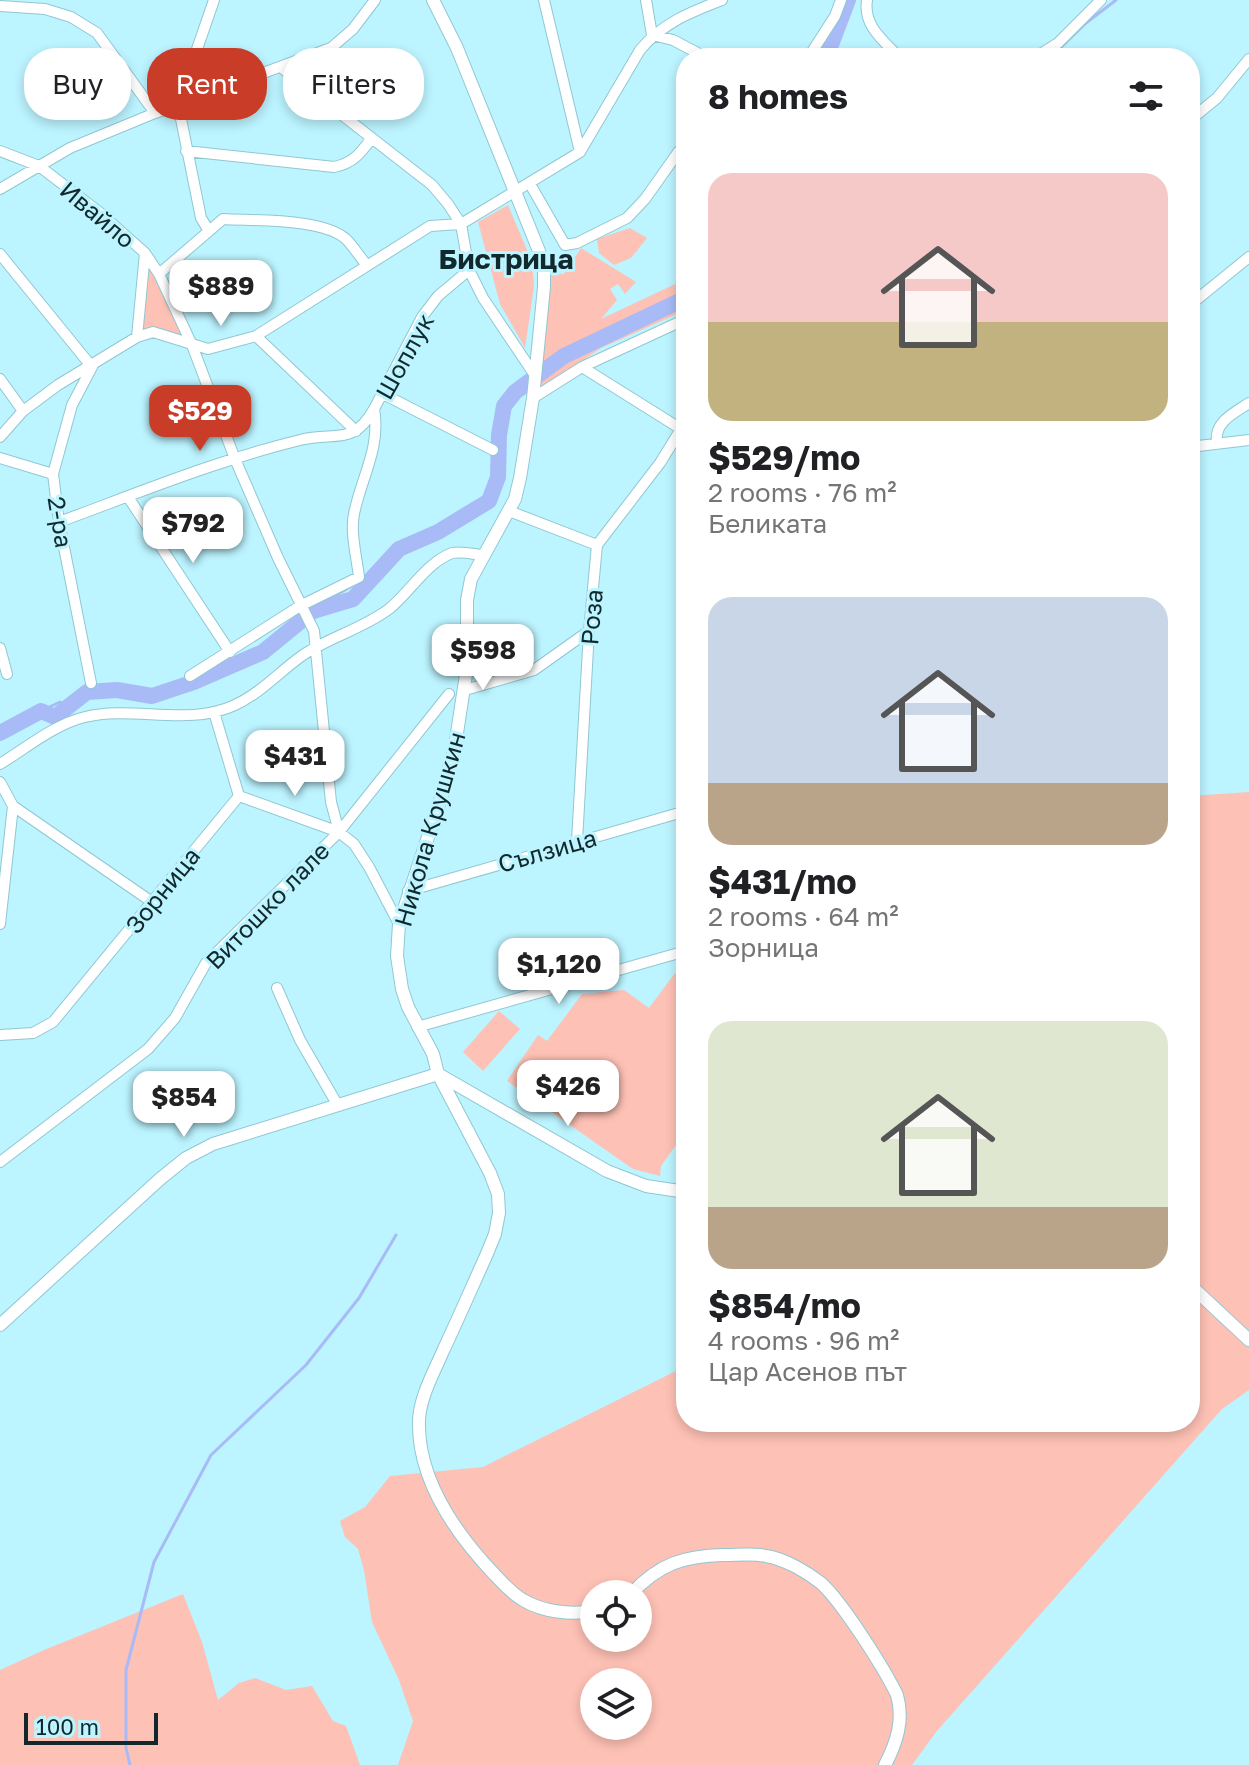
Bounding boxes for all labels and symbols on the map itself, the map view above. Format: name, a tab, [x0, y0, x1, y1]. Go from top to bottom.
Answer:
street label: Ивайло	[55, 174, 141, 254]
district label: Бистрица	[438, 242, 574, 275]
pin: $889	[174, 260, 268, 328]
street label: Шоплук	[369, 308, 439, 404]
pin: $529	[153, 385, 247, 453]
street label: 2-ра	[43, 494, 79, 550]
pin: $792	[146, 497, 240, 565]
street label: Роза	[574, 588, 608, 646]
pin: $598	[436, 624, 530, 692]
street label: Никола Крушкин	[387, 728, 471, 930]
pin: $431	[248, 730, 342, 798]
street label: Сълзица	[494, 822, 600, 878]
street label: Витошко лале	[199, 835, 335, 975]
street label: Зорница	[118, 841, 206, 939]
pin: $1,120	[494, 938, 624, 1006]
pin: $426	[521, 1060, 615, 1128]
pin: $854	[137, 1071, 231, 1139]
scale bar	[24, 1709, 158, 1745]

